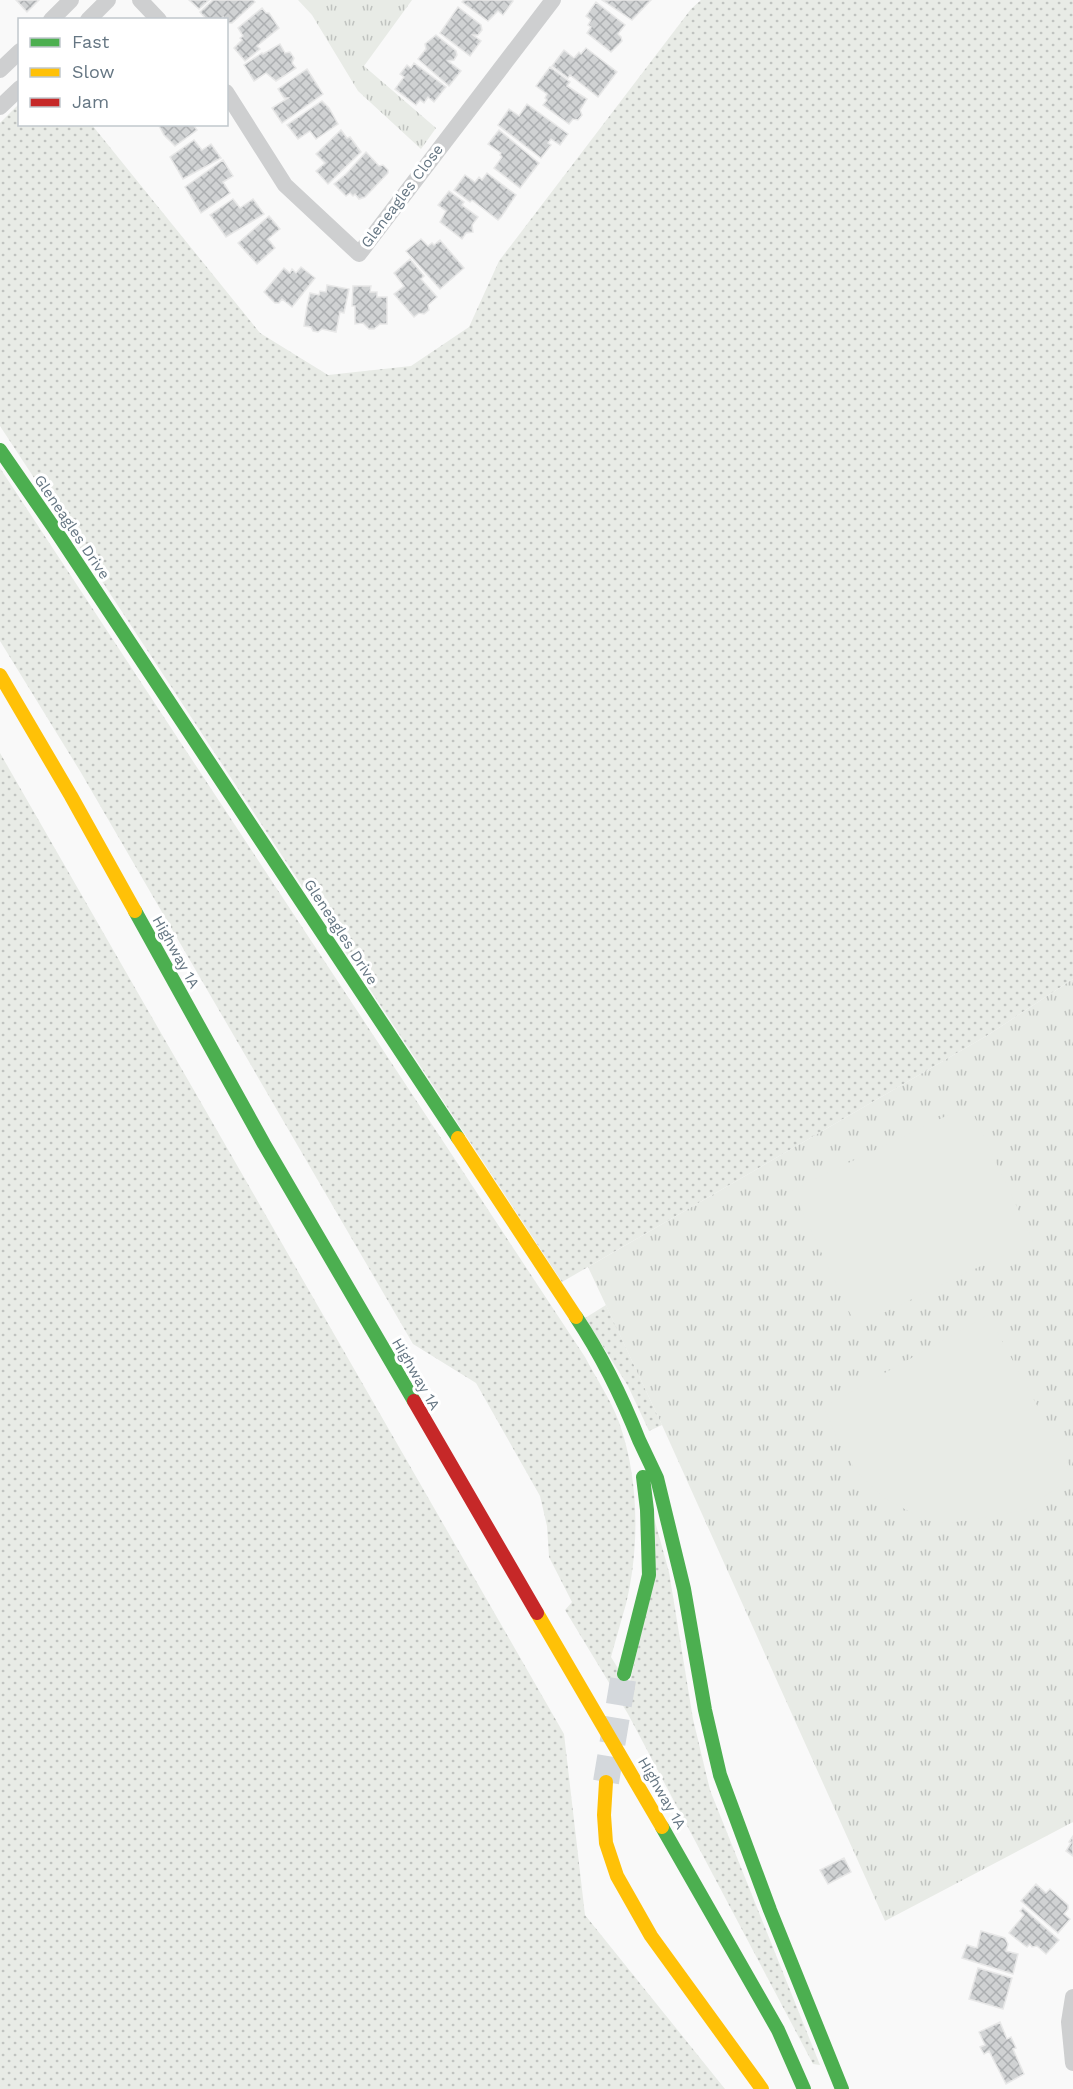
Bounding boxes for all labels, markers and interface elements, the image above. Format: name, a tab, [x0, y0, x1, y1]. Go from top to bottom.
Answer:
legend	[18, 18, 228, 126]
text: Fast	[72, 31, 110, 52]
text: Slow	[72, 61, 115, 82]
text: Jam	[72, 91, 109, 112]
street label: Gleneagles Close	[357, 141, 447, 251]
street label: Gleneagles Drive	[30, 471, 114, 583]
street label: Gleneagles Drive	[300, 876, 382, 988]
street label: Highway 1A	[149, 912, 203, 992]
street label: Highway 1A	[388, 1335, 444, 1413]
street label: Highway 1A	[634, 1754, 690, 1832]

